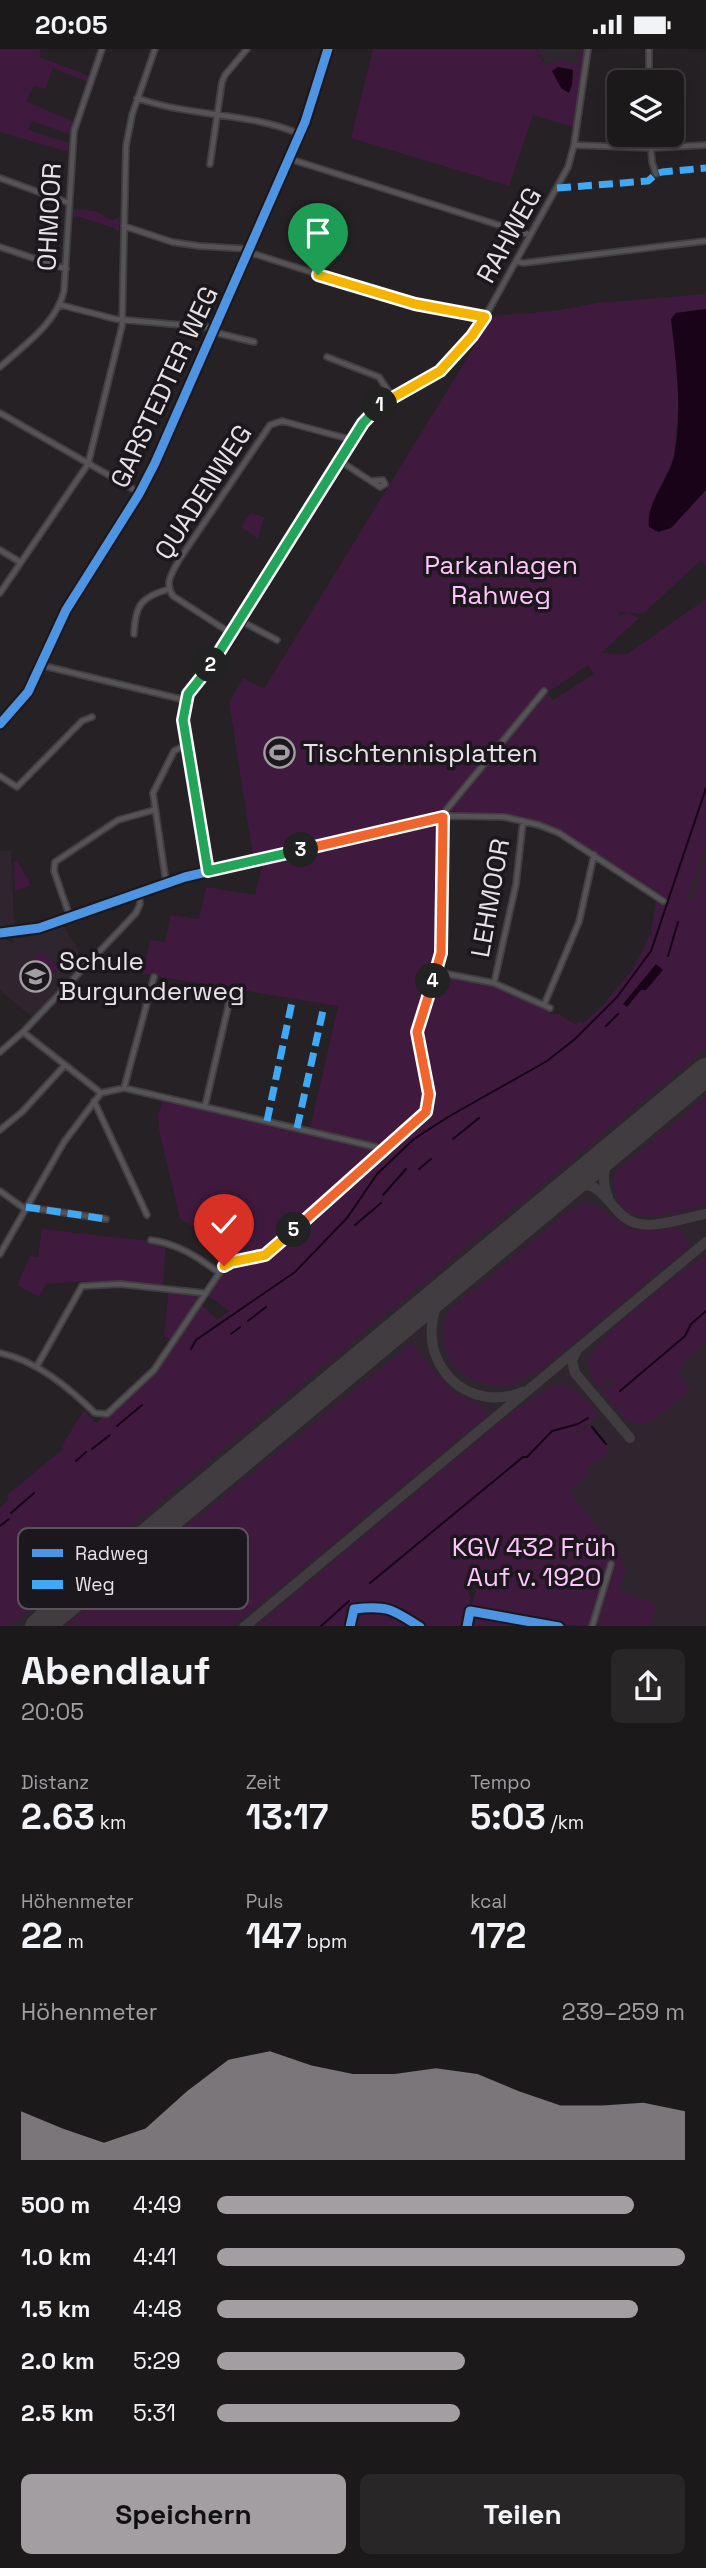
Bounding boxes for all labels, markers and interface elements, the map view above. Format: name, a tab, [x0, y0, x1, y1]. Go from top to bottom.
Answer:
text: 20:05	[35, 8, 108, 42]
map controls	[607, 70, 684, 147]
button: layers	[607, 70, 684, 147]
street label: OHMOOR	[29, 162, 69, 272]
street label: RAHWEG	[469, 181, 549, 289]
pin	[288, 203, 348, 275]
icon: arrive	[299, 214, 337, 252]
street label: GARSTEDTER WEG	[102, 281, 226, 493]
pin: 1	[362, 387, 398, 423]
text: 1	[375, 392, 384, 417]
street label: QUADENWEG	[147, 418, 259, 566]
park label: Parkanlagen Rahweg	[424, 548, 578, 612]
pin: 2	[194, 647, 228, 683]
text: 2	[205, 652, 216, 677]
sports icon: Tischtennisplatten	[263, 736, 297, 770]
place label: Tischtennisplatten	[303, 736, 538, 770]
pin: 3	[284, 833, 318, 867]
street label: LEHMOOR	[463, 836, 517, 960]
text: 3	[295, 837, 306, 862]
place label: Schule Burgunderweg	[59, 944, 245, 1008]
school or university icon: Schule Burgunderweg	[19, 959, 53, 993]
pin: 4	[416, 963, 450, 999]
text: 4	[426, 968, 439, 993]
pin	[194, 1194, 254, 1266]
icon: check	[205, 1205, 243, 1243]
pin: 5	[276, 1213, 312, 1247]
text: 5	[288, 1217, 299, 1242]
legend	[18, 1528, 248, 1609]
park label: KGV 432 Früh Auf v. 1920	[452, 1530, 616, 1594]
text: Radweg	[75, 1541, 148, 1566]
text: Weg	[75, 1572, 115, 1597]
text: Abendlauf	[21, 1647, 210, 1695]
button: share	[611, 1649, 685, 1723]
text: 20:05	[21, 1697, 84, 1727]
text: Distanz	[21, 1770, 89, 1795]
text: Zeit	[246, 1770, 281, 1795]
text: Tempo	[470, 1770, 531, 1795]
text: 2.63	[21, 1795, 95, 1839]
text: 13:17	[246, 1795, 328, 1839]
text: 5:03	[470, 1795, 546, 1839]
text: km	[95, 1810, 126, 1835]
text: /km	[546, 1810, 584, 1835]
text: Höhenmeter	[21, 1889, 134, 1914]
text: Puls	[246, 1889, 283, 1914]
text: kcal	[470, 1889, 507, 1914]
text: 22	[21, 1914, 63, 1958]
text: 147	[246, 1914, 302, 1958]
text: 172	[470, 1914, 526, 1958]
text: m	[63, 1929, 84, 1954]
text: bpm	[302, 1929, 347, 1954]
text: Höhenmeter	[21, 1997, 158, 2027]
text: 239–259 m	[562, 1997, 685, 2027]
text: 500 m	[21, 2190, 90, 2220]
text: 4:49	[133, 2190, 182, 2220]
text: 1.0 km	[21, 2242, 91, 2272]
text: 4:41	[133, 2242, 177, 2272]
text: 1.5 km	[21, 2294, 91, 2324]
text: 4:48	[133, 2294, 182, 2324]
text: 2.0 km	[21, 2346, 95, 2376]
text: 5:29	[133, 2346, 180, 2376]
text: 2.5 km	[21, 2398, 94, 2428]
text: 5:31	[133, 2398, 176, 2428]
button: Speichern	[21, 2474, 346, 2554]
button: Teilen	[360, 2474, 685, 2554]

